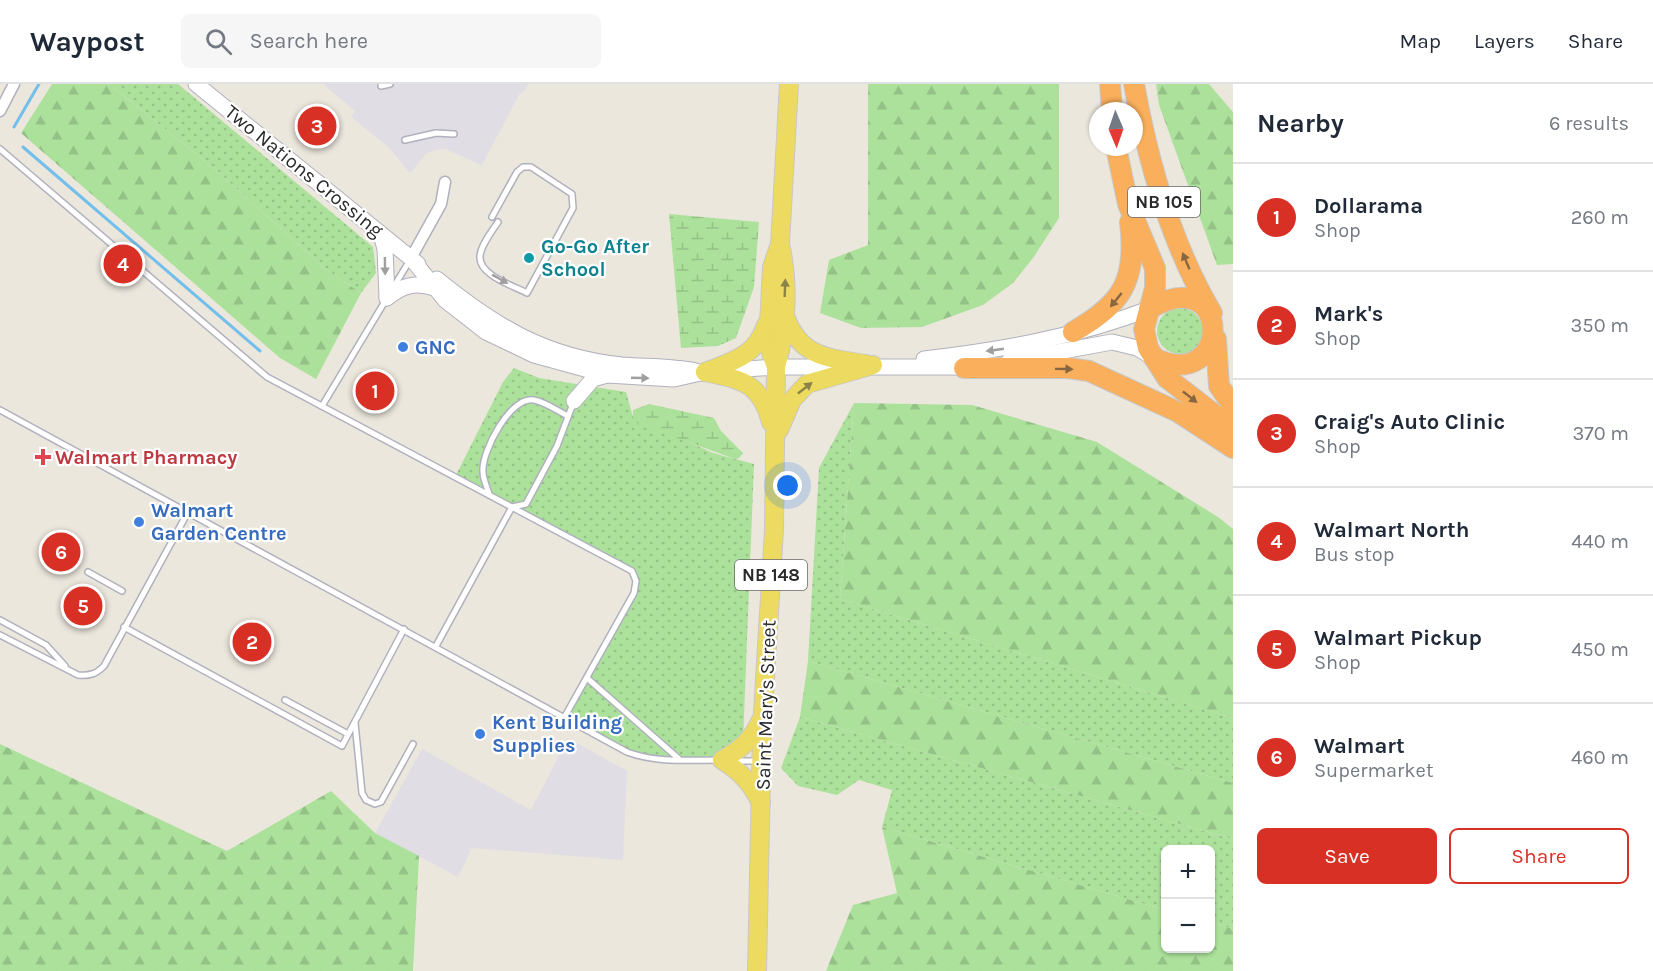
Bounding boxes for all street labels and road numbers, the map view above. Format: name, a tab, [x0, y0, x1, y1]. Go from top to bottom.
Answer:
street label: Two Nations Crossing	[220, 100, 388, 242]
road number: NB 105	[1128, 187, 1200, 217]
road number: NB 148	[735, 560, 807, 590]
street label: Saint Mary's Street	[752, 619, 780, 791]

